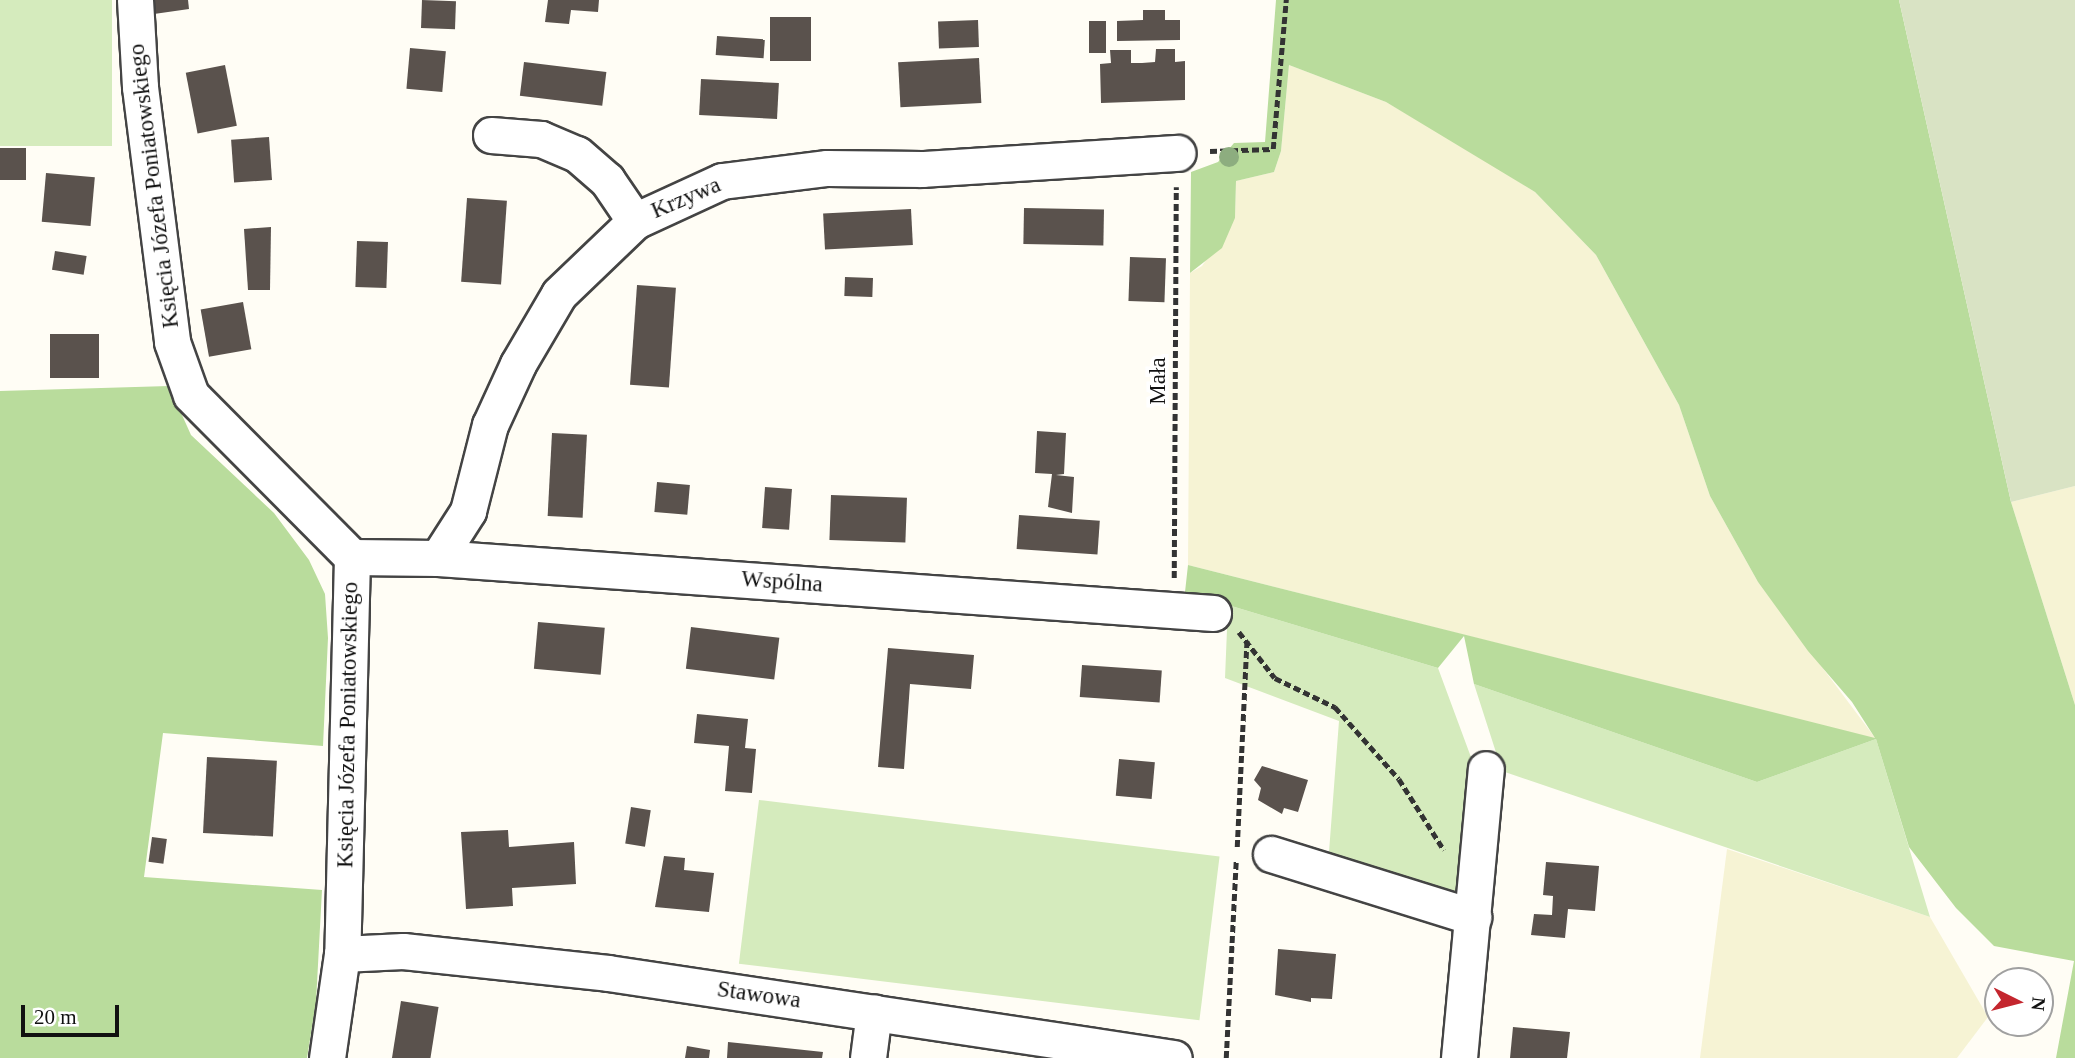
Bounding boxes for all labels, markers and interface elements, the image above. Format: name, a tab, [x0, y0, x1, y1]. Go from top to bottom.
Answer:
street label: Księcia Józefa Poniatowskiego	[123, 42, 185, 330]
street label: Krzywa	[647, 171, 725, 225]
street label: Mała	[1144, 357, 1172, 405]
street label: Wspólna	[740, 565, 824, 599]
street label: Księcia Józefa Poniatowskiego	[332, 582, 364, 868]
north arrow	[1984, 967, 2054, 1037]
street label: Stawowa	[715, 975, 803, 1015]
scale bar	[24, 992, 122, 1036]
text: N	[2027, 996, 2050, 1012]
text: 20 m	[34, 1005, 77, 1029]

